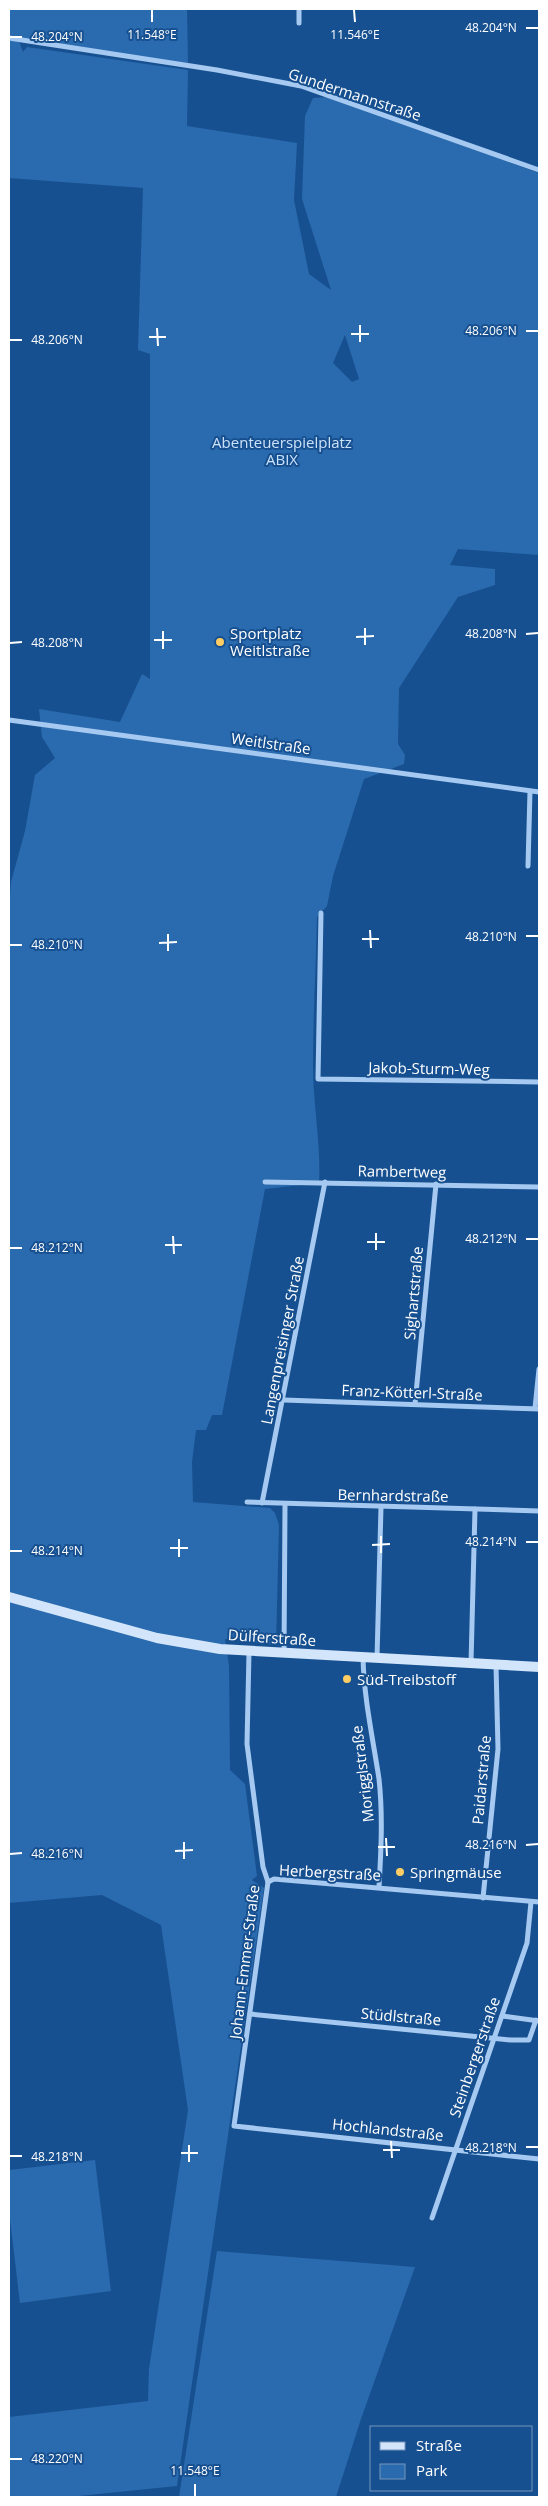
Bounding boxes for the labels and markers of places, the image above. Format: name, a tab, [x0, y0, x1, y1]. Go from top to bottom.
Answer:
place label: Sportplatz Weitlstraße	[230, 623, 310, 660]
marker: Sportplatz Weitlstraße	[214, 636, 226, 648]
place label: Süd-Treibstoff	[357, 1669, 457, 1689]
marker: Süd-Treibstoff	[341, 1673, 353, 1685]
place label: Springmäuse	[410, 1862, 502, 1882]
marker: Springmäuse	[394, 1866, 406, 1878]

